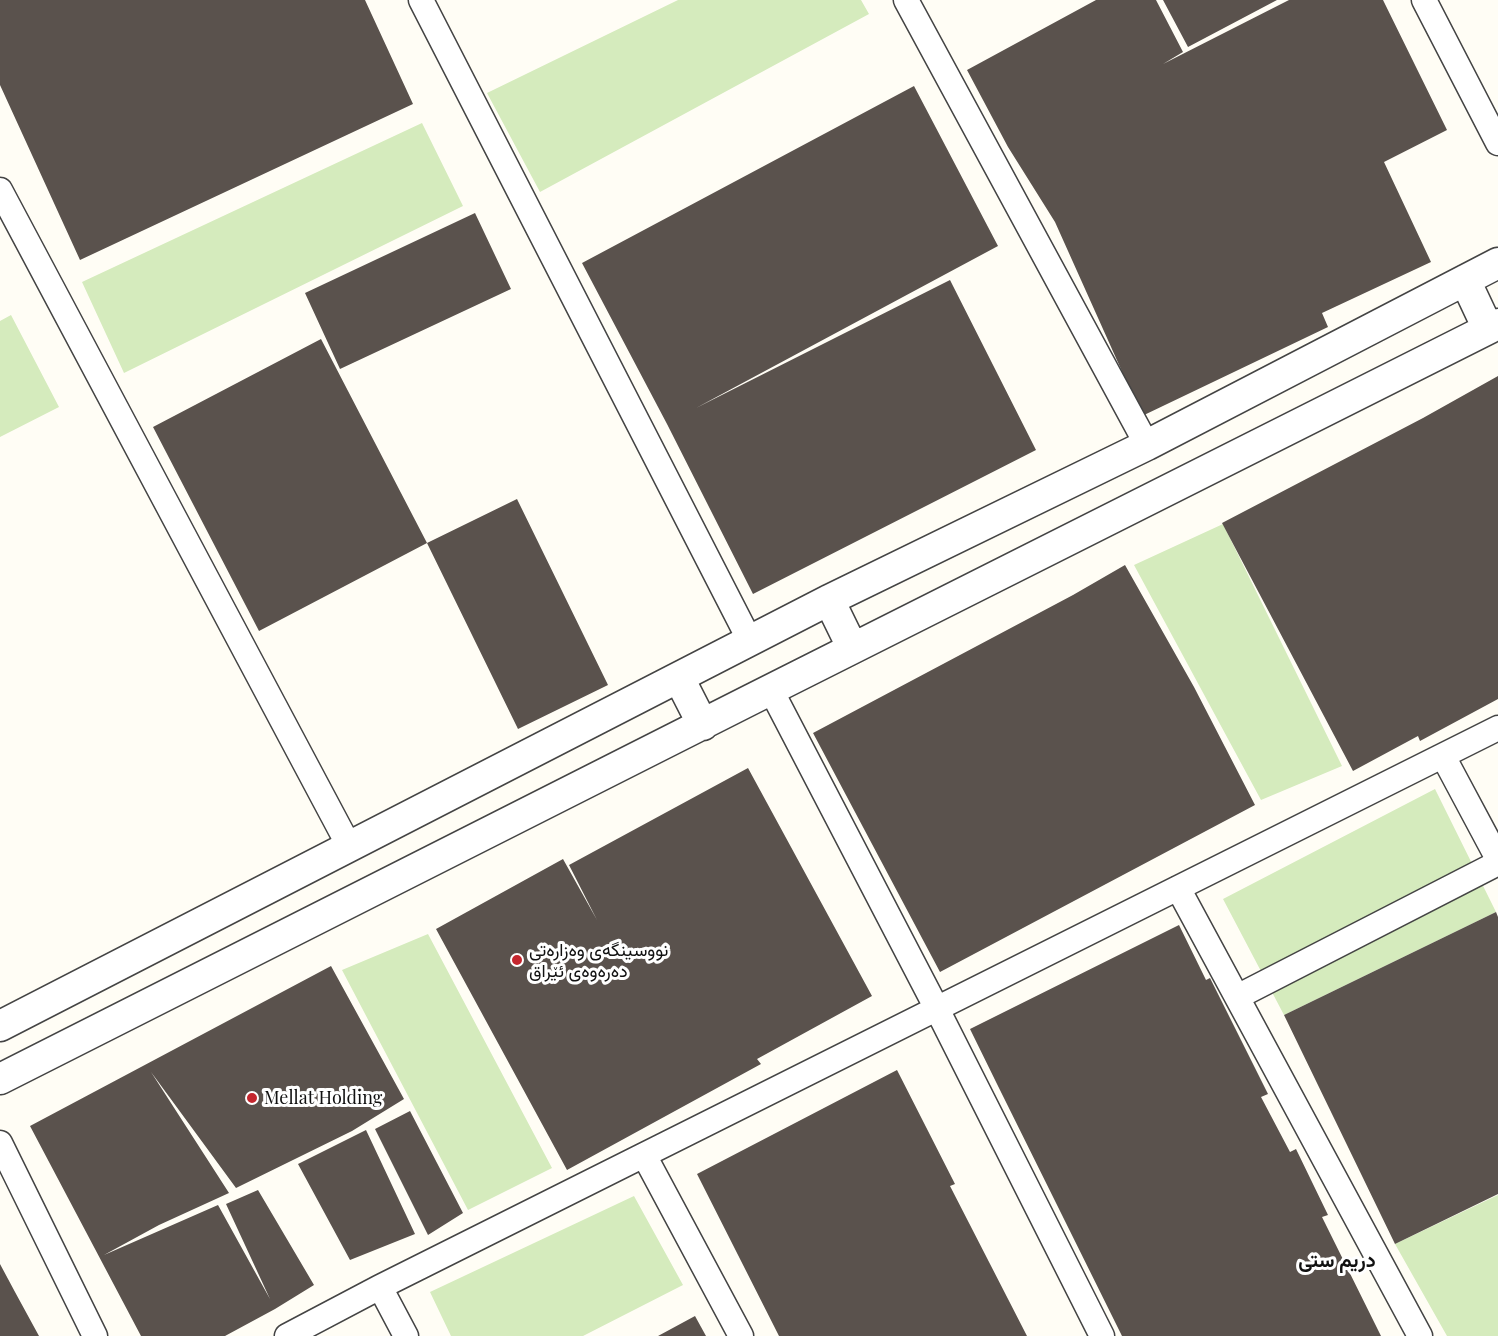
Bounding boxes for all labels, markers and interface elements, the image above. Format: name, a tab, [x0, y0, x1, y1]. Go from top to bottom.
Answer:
place label: نووسینگەی وەزارەتی دەرەوەی ئێراق	[529, 939, 668, 982]
marker: نووسینگەی وەزارەتی دەرەوەی ئێراق	[510, 953, 524, 967]
place label: Mellat Holding	[264, 1087, 382, 1109]
marker: Mellat Holding	[245, 1091, 259, 1105]
district label: دریم ستی	[1298, 1249, 1376, 1273]

